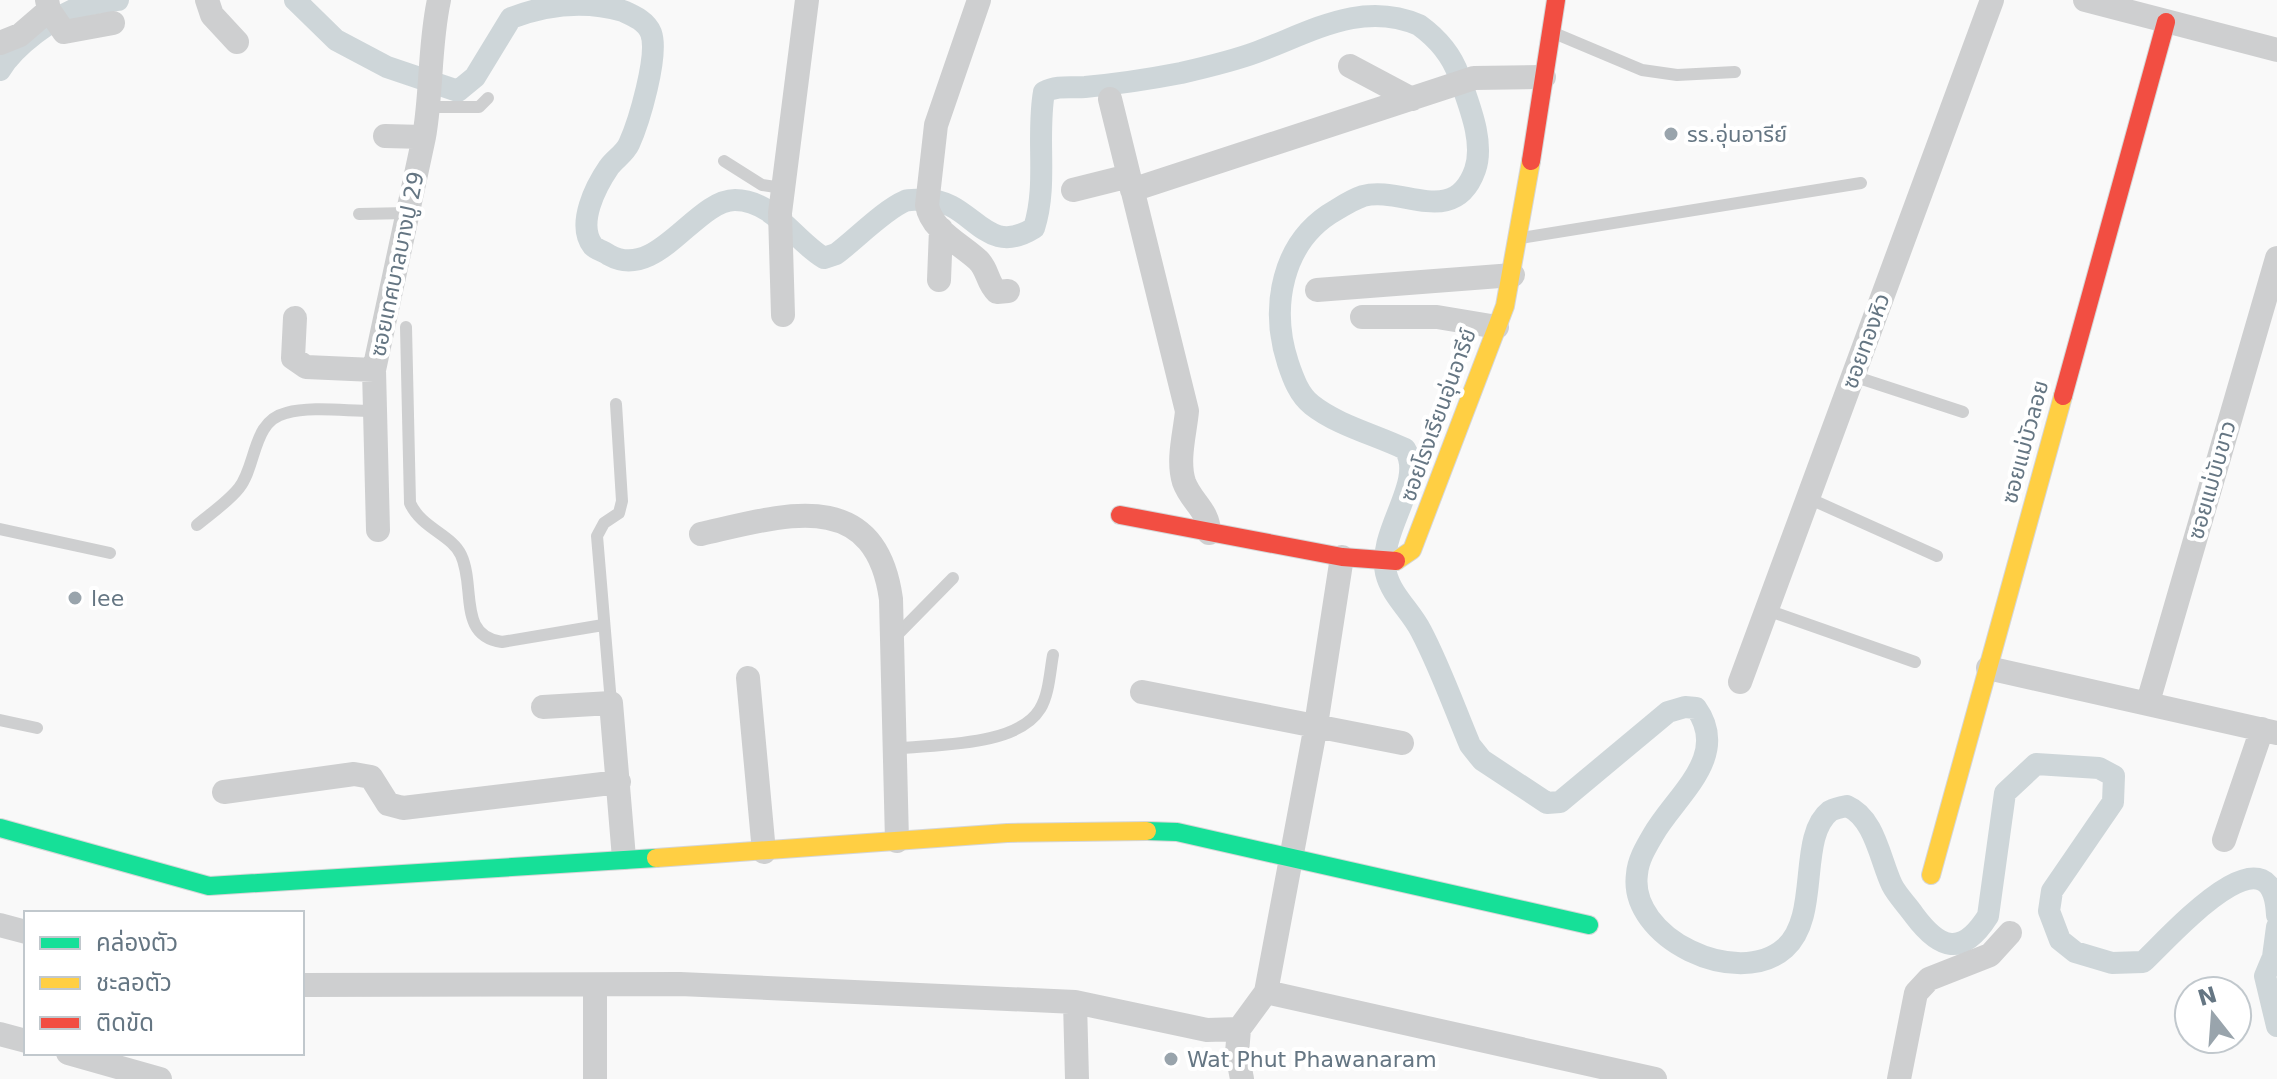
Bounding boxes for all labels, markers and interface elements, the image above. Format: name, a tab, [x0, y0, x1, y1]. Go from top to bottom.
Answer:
place label: รร.อุ่นอารีย์	[1687, 122, 1787, 148]
marker: รร.อุ่นอารีย์	[1662, 125, 1680, 143]
street label: ซอยเทศบาลบางปู 29	[365, 169, 430, 359]
street label: ซอยทองหิว	[1837, 290, 1895, 392]
street label: ซอยโรงเรียนอุ่นอารีย์	[1395, 325, 1482, 505]
street label: ซอยแม่บัวลอย	[1997, 378, 2053, 506]
street label: ซอยแม่บับขาว	[2183, 418, 2241, 542]
place label: lee	[91, 586, 124, 611]
marker: lee	[66, 589, 84, 607]
legend	[24, 911, 304, 1055]
text: คล่องตัว	[96, 929, 178, 957]
text: ชะลอตัว	[96, 969, 172, 997]
north arrow	[2173, 975, 2253, 1055]
text: N	[2195, 982, 2220, 1011]
text: ติดขัด	[96, 1009, 154, 1037]
place label: Wat Phut Phawanaram	[1187, 1047, 1437, 1072]
marker: Wat Phut Phawanaram	[1162, 1050, 1180, 1068]

